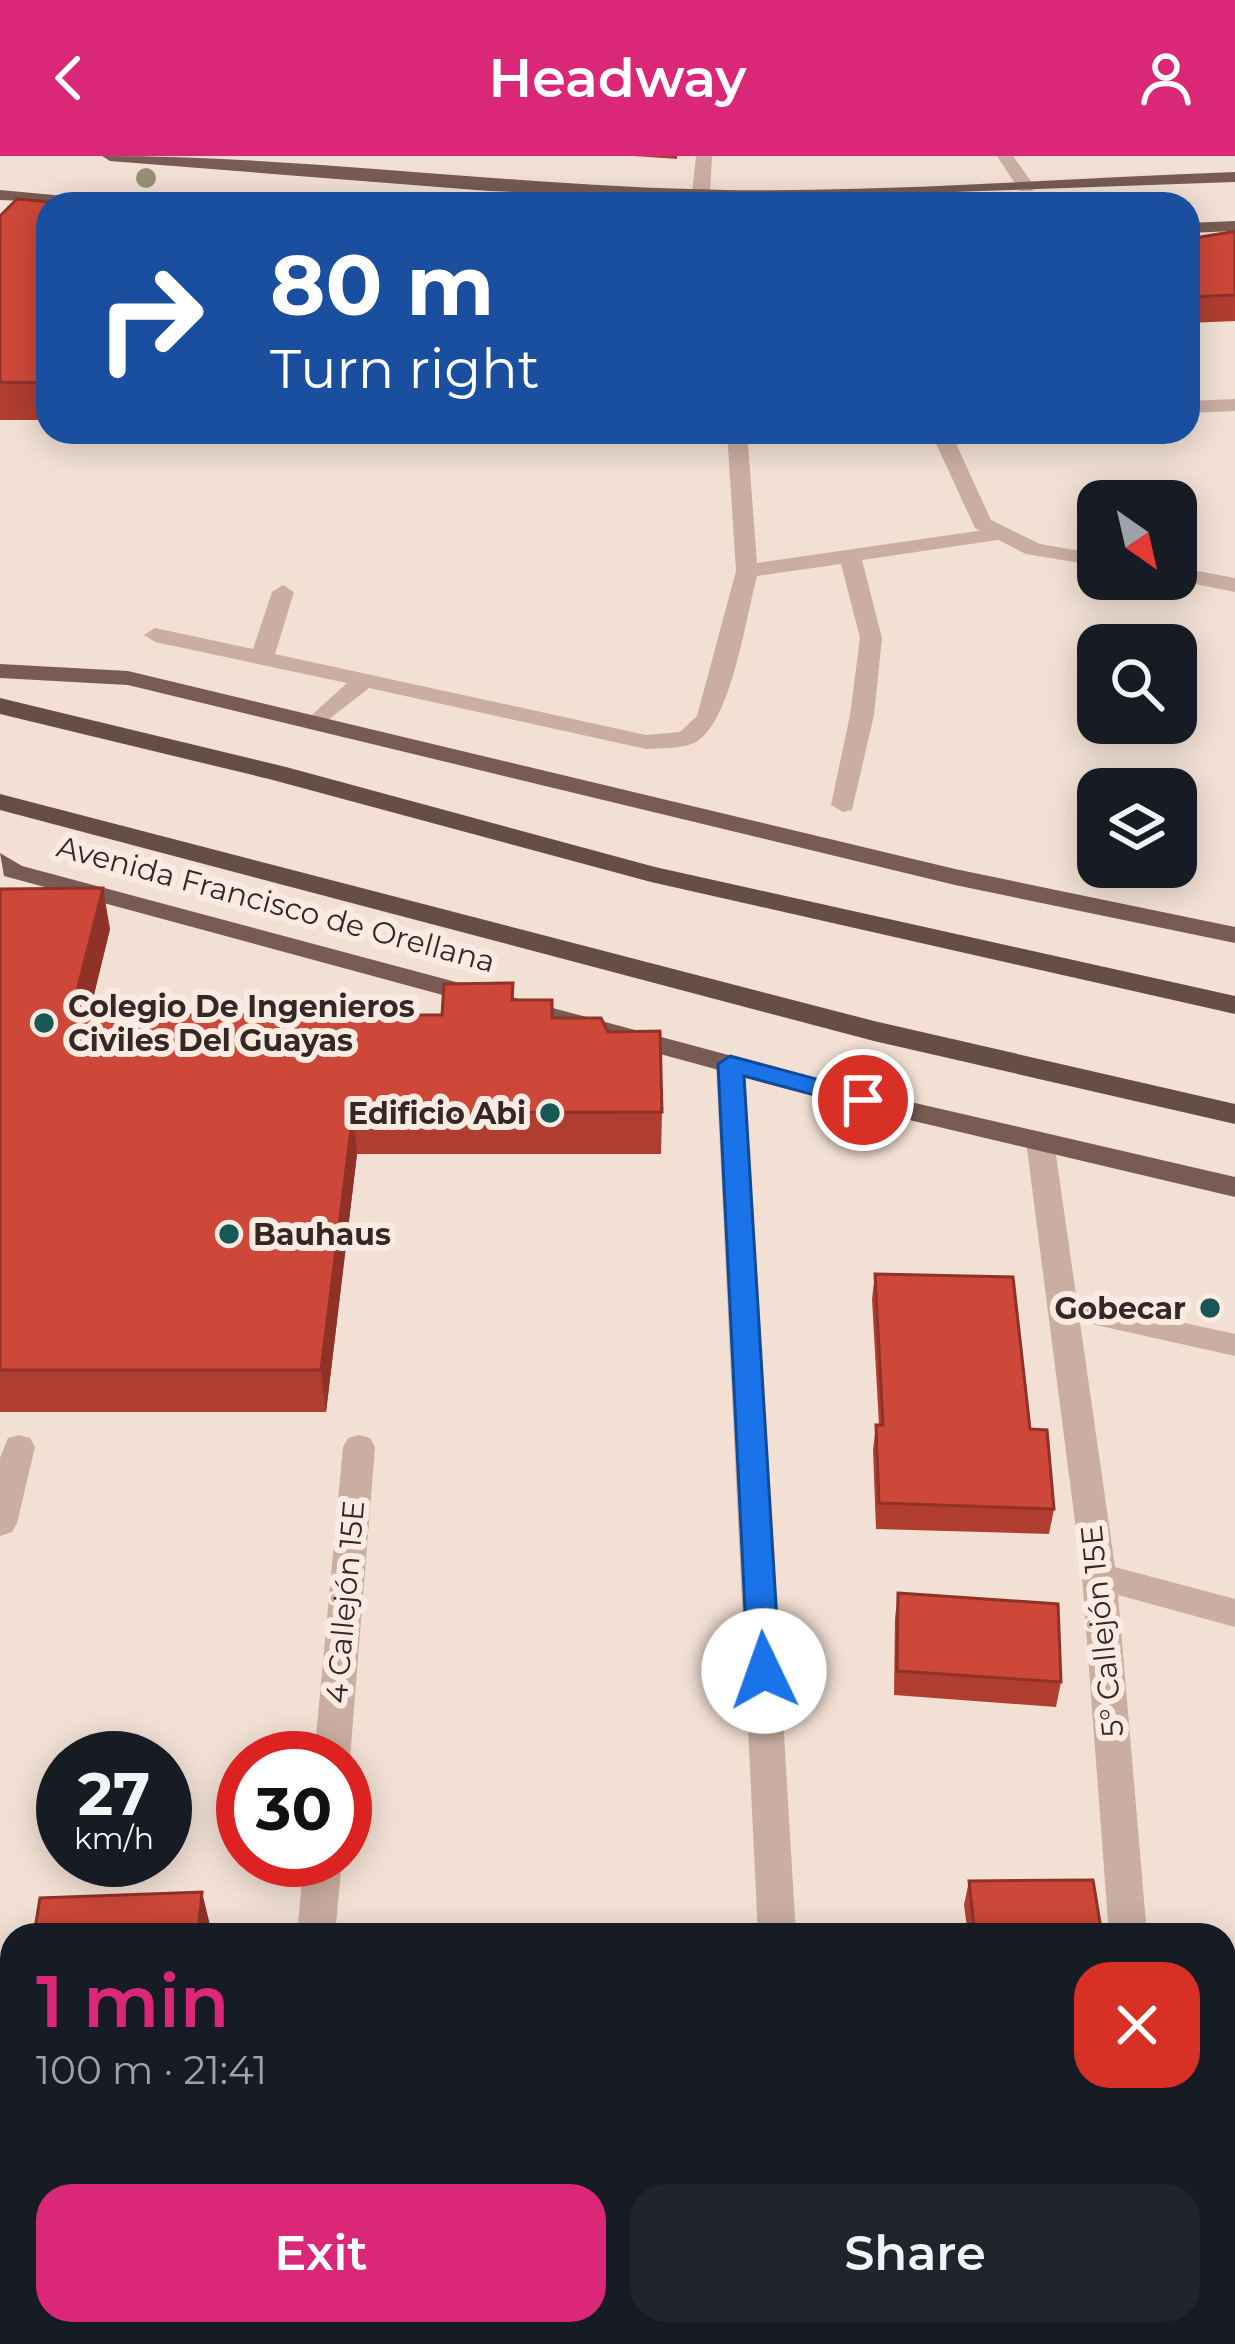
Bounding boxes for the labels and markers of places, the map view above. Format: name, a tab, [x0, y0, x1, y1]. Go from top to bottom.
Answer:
place label: Colegio De Ingenieros Civiles Del Guayas	[68, 988, 415, 1059]
marker: Colegio De Ingenieros Civiles Del Guayas	[31, 1010, 57, 1036]
pin	[812, 1049, 914, 1151]
place label: Edificio Abi	[348, 1095, 526, 1132]
marker: Edificio Abi	[537, 1100, 563, 1126]
place label: Bauhaus	[253, 1216, 391, 1253]
marker: Bauhaus	[216, 1221, 242, 1247]
place label: Gobecar	[1054, 1290, 1186, 1327]
marker: Gobecar	[1197, 1295, 1223, 1321]

